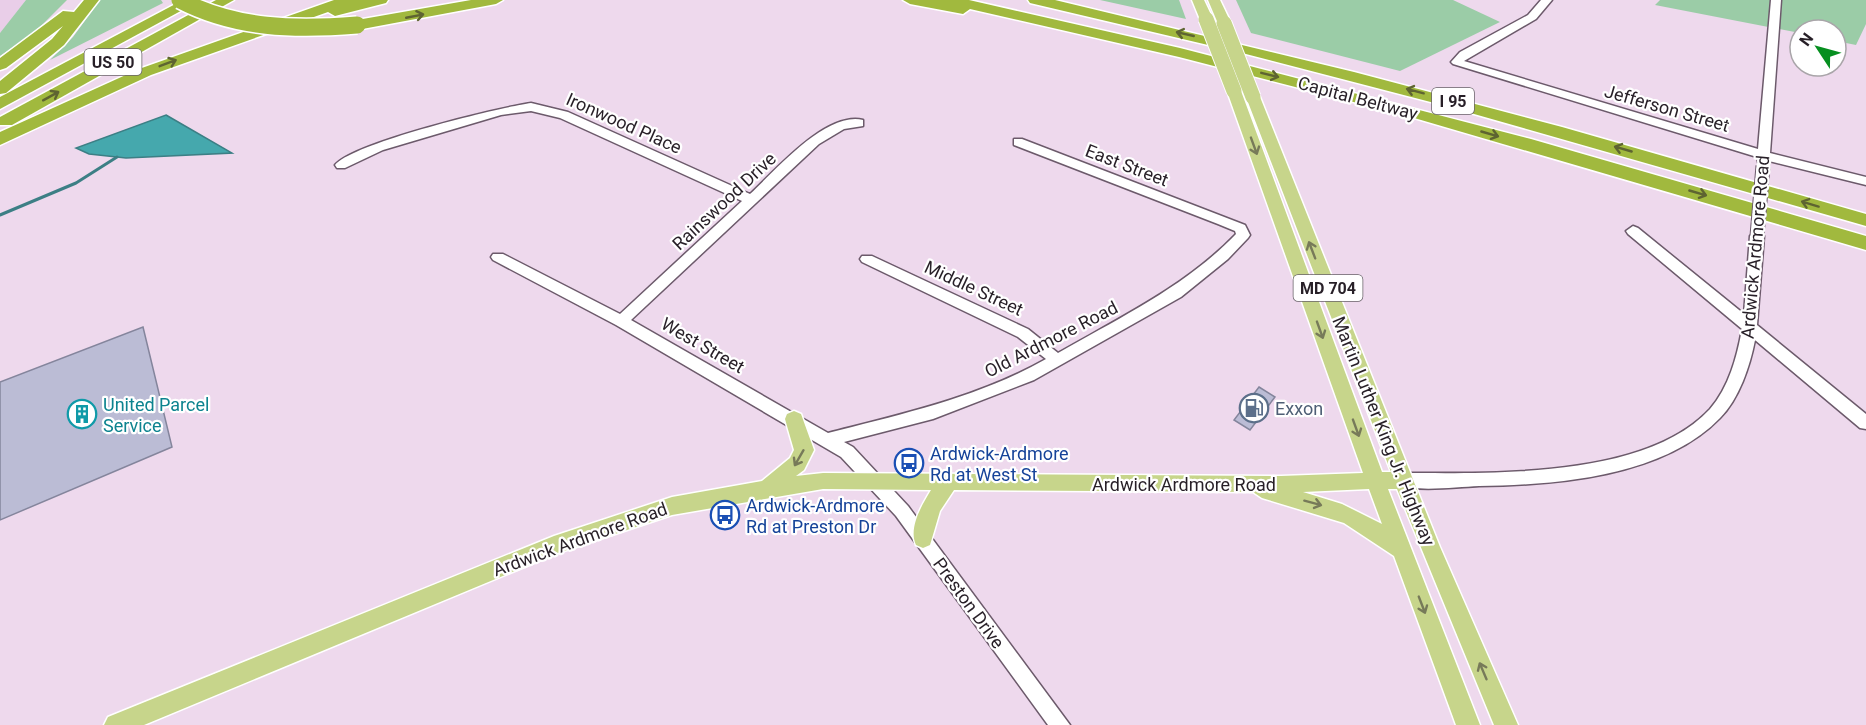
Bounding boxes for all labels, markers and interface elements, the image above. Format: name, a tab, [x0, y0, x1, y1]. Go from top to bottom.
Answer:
one-way arrow	[404, 10, 424, 21]
north arrow	[1788, 18, 1848, 78]
one-way arrow	[1175, 27, 1194, 39]
text: N	[1795, 29, 1817, 50]
road number: US 50	[84, 49, 142, 75]
one-way arrow	[159, 57, 177, 68]
one-way arrow	[1260, 69, 1279, 81]
street label: Capital Beltway	[1296, 72, 1421, 124]
street label: Jefferson Street	[1602, 80, 1732, 136]
one-way arrow	[1405, 85, 1424, 96]
street label: Ironwood Place	[563, 88, 685, 158]
road number: I 95	[1432, 88, 1474, 114]
one-way arrow	[42, 90, 60, 101]
one-way arrow	[1481, 128, 1500, 140]
one-way arrow	[1249, 136, 1260, 155]
street label: East Street	[1083, 140, 1172, 190]
one-way arrow	[1614, 143, 1633, 154]
street label: Rainswood Drive	[668, 148, 780, 254]
street label: Ardwick Ardmore Road	[1737, 155, 1773, 339]
one-way arrow	[1688, 188, 1707, 199]
one-way arrow	[1801, 198, 1820, 209]
one-way arrow	[1306, 241, 1317, 259]
street label: Middle Street	[921, 256, 1027, 320]
road number: MD 704	[1294, 275, 1362, 301]
street label: Old Ardmore Road	[981, 296, 1121, 382]
street label: West Street	[658, 313, 748, 377]
street label: Martin Luther King Jr. Highway	[1328, 313, 1440, 549]
one-way arrow	[1315, 320, 1326, 338]
fuel station icon: Exxon	[1238, 392, 1270, 424]
place label: United Parcel Service	[103, 394, 209, 436]
building icon: United Parcel Service	[66, 398, 98, 430]
place label: Exxon	[1275, 398, 1323, 419]
one-way arrow	[1351, 419, 1362, 437]
place label: Ardwick-Ardmore Rd at West St	[930, 443, 1069, 485]
bus stop icon: Ardwick-Ardmore Rd at West St	[893, 447, 925, 479]
one-way arrow	[793, 449, 805, 466]
street label: Ardwick Ardmore Road	[1092, 474, 1276, 495]
place label: Ardwick-Ardmore Rd at Preston Dr	[746, 495, 885, 537]
street label: Ardwick Ardmore Road	[490, 498, 670, 580]
one-way arrow	[1303, 498, 1322, 510]
bus stop icon: Ardwick-Ardmore Rd at Preston Dr	[709, 499, 741, 531]
street label: Preston Drive	[929, 554, 1009, 652]
one-way arrow	[1417, 595, 1428, 613]
one-way arrow	[1476, 663, 1488, 681]

